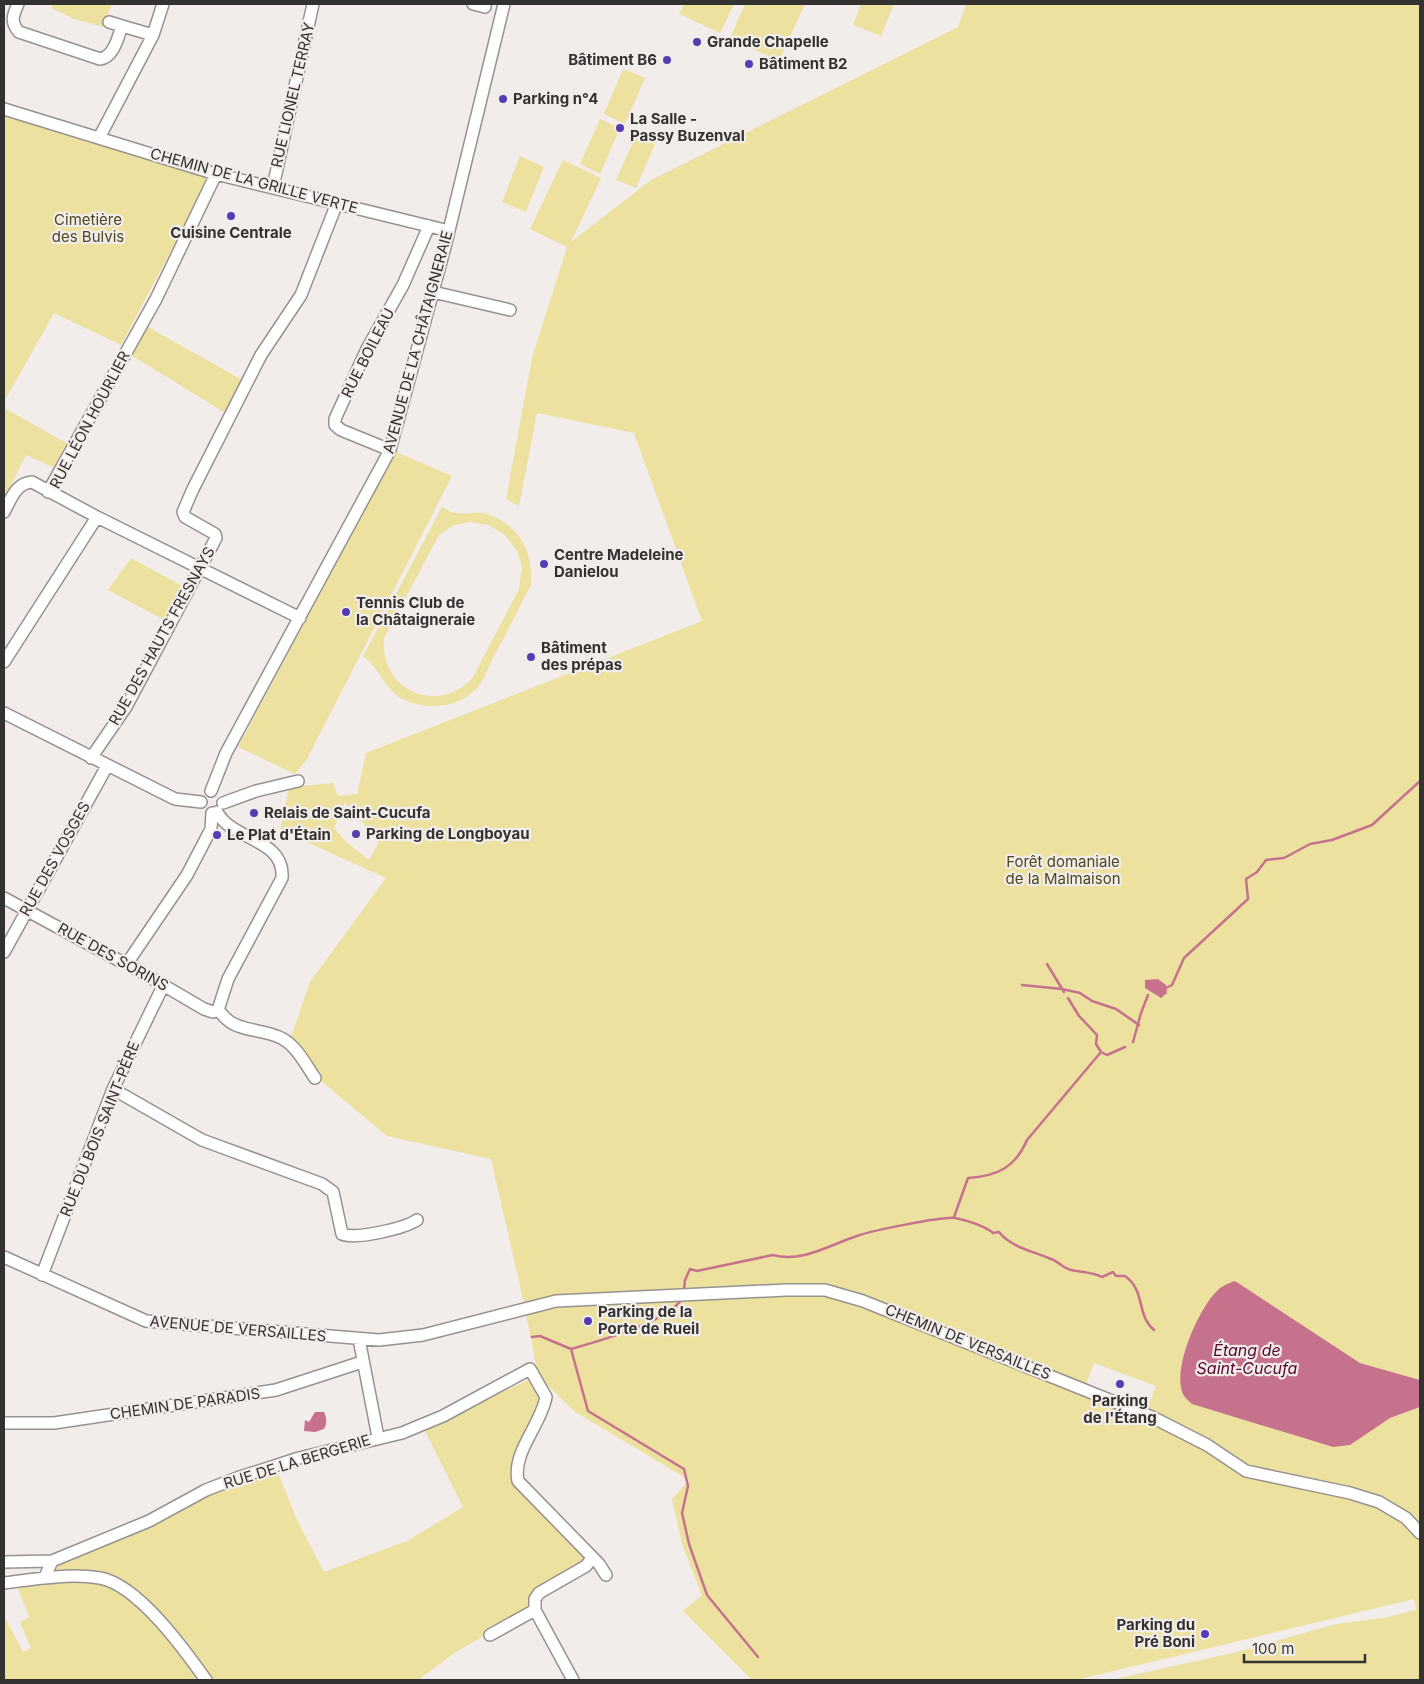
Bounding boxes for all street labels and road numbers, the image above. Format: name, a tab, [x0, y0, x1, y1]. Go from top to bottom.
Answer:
street label: RUE LIONEL TERRAY	[267, 20, 318, 169]
street label: CHEMIN DE LA GRILLE VERTE	[148, 144, 360, 217]
street label: AVENUE DE LA CHÂTAIGNERAIE	[379, 228, 456, 455]
street label: RUE BOILEAU	[337, 305, 398, 401]
street label: RUE LÉON HOURLIER	[45, 347, 134, 492]
street label: RUE DES HAUTS FRESNAYS	[105, 543, 219, 728]
street label: RUE DES VOSGES	[15, 798, 94, 920]
street label: RUE DES SORINS	[55, 918, 172, 995]
street label: RUE DU BOIS SAINT-PÈRE	[56, 1038, 143, 1219]
street label: CHEMIN DE VERSAILLES	[883, 1300, 1054, 1383]
street label: AVENUE DE VERSAILLES	[149, 1311, 327, 1346]
street label: CHEMIN DE PARADIS	[109, 1384, 261, 1423]
street label: RUE DE LA BERGERIE	[221, 1430, 373, 1493]

